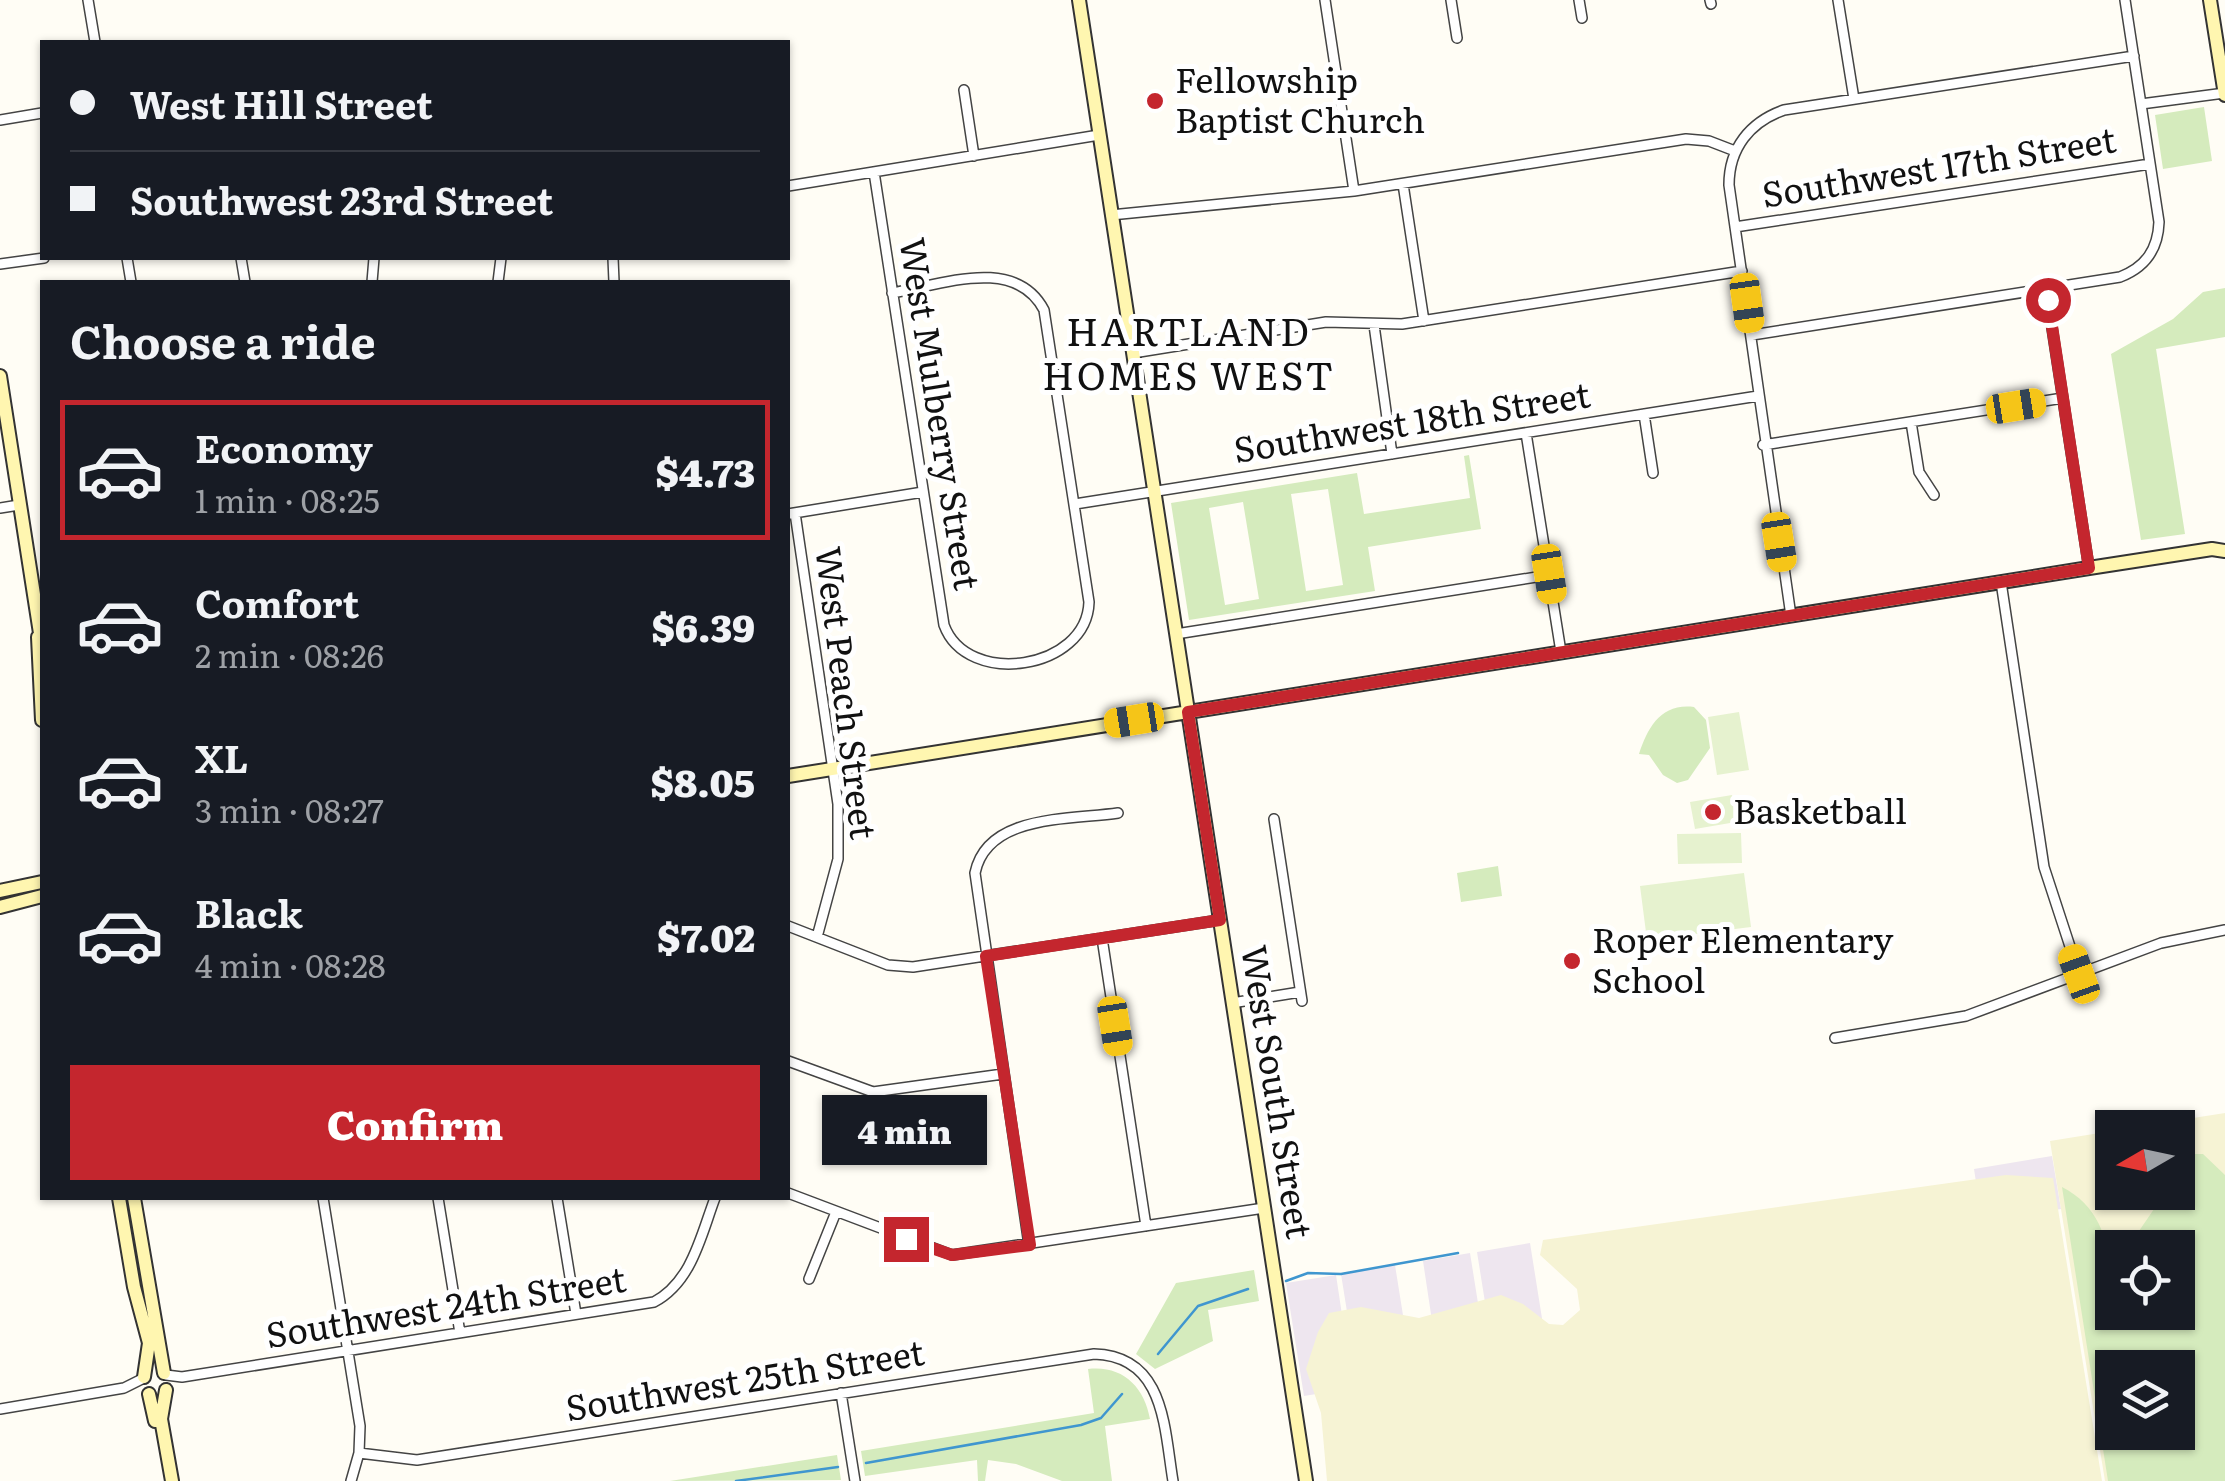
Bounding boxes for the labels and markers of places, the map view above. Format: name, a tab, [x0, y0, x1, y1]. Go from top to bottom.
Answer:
place label: Fellowship Baptist Church	[1175, 52, 1425, 144]
marker: Fellowship Baptist Church	[1144, 90, 1166, 112]
place label: Basketball	[1733, 783, 1907, 835]
marker: Basketball	[1702, 801, 1724, 823]
place label: Roper Elementary School	[1592, 912, 1894, 1004]
marker: Roper Elementary School	[1561, 950, 1583, 972]

